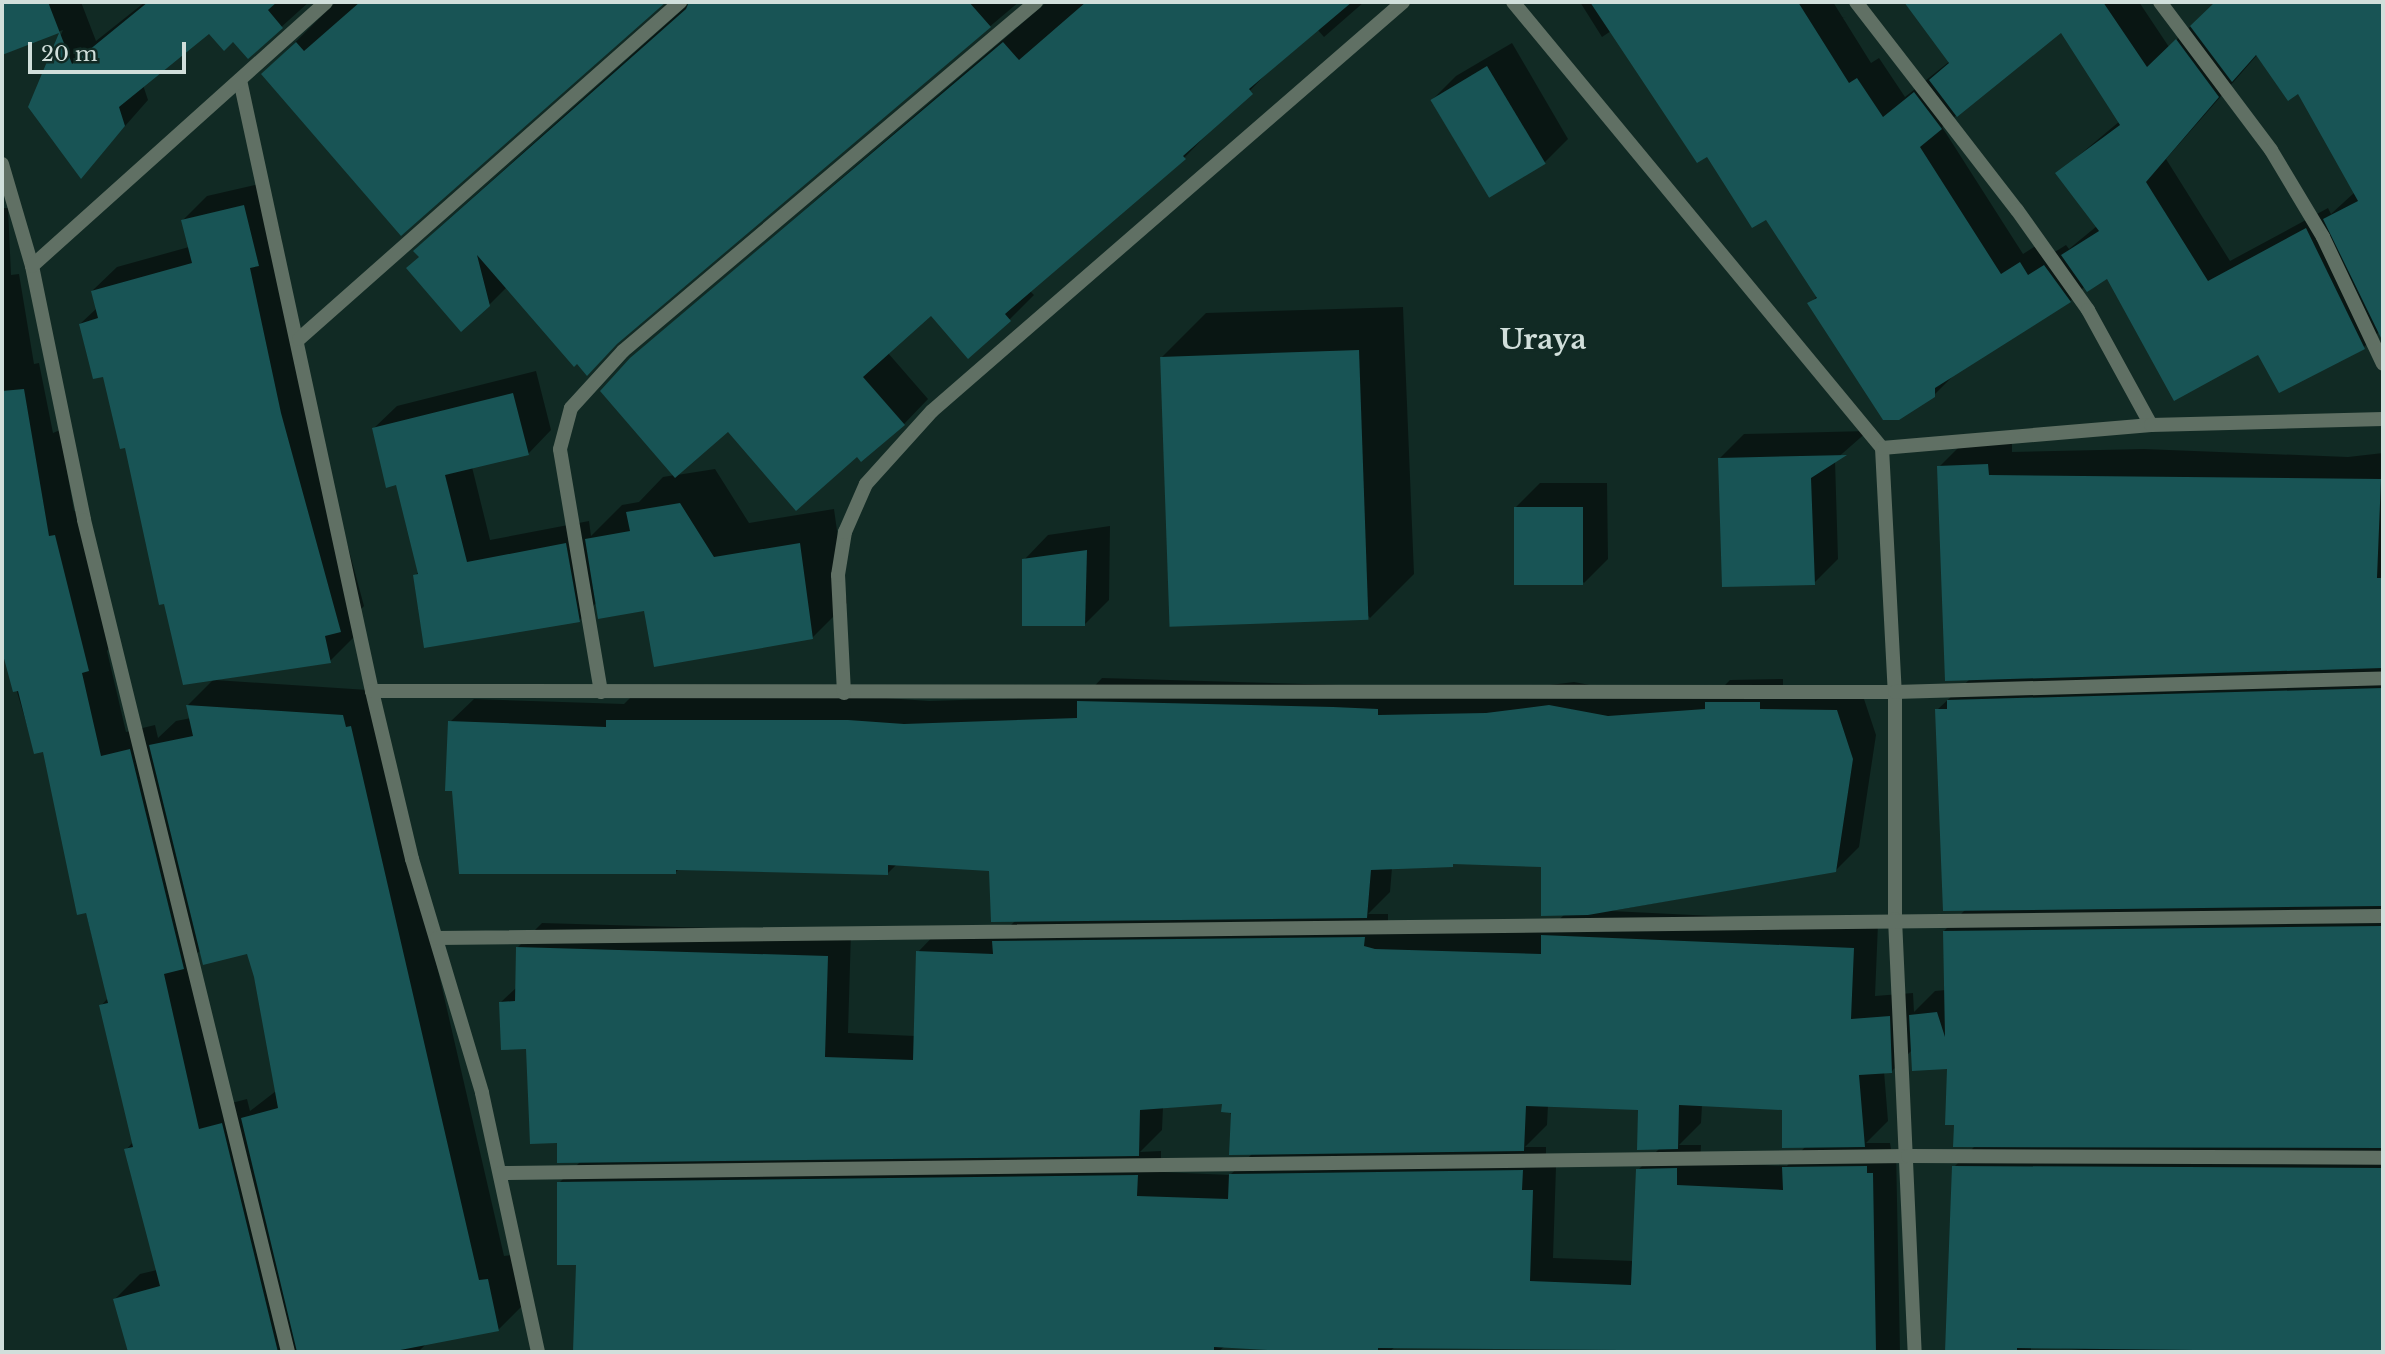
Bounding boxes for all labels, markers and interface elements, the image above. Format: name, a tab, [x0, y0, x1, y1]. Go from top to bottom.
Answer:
scale bar	[32, 28, 189, 72]
text: 20 m	[41, 41, 98, 67]
district label: Uraya	[1499, 323, 1587, 357]

